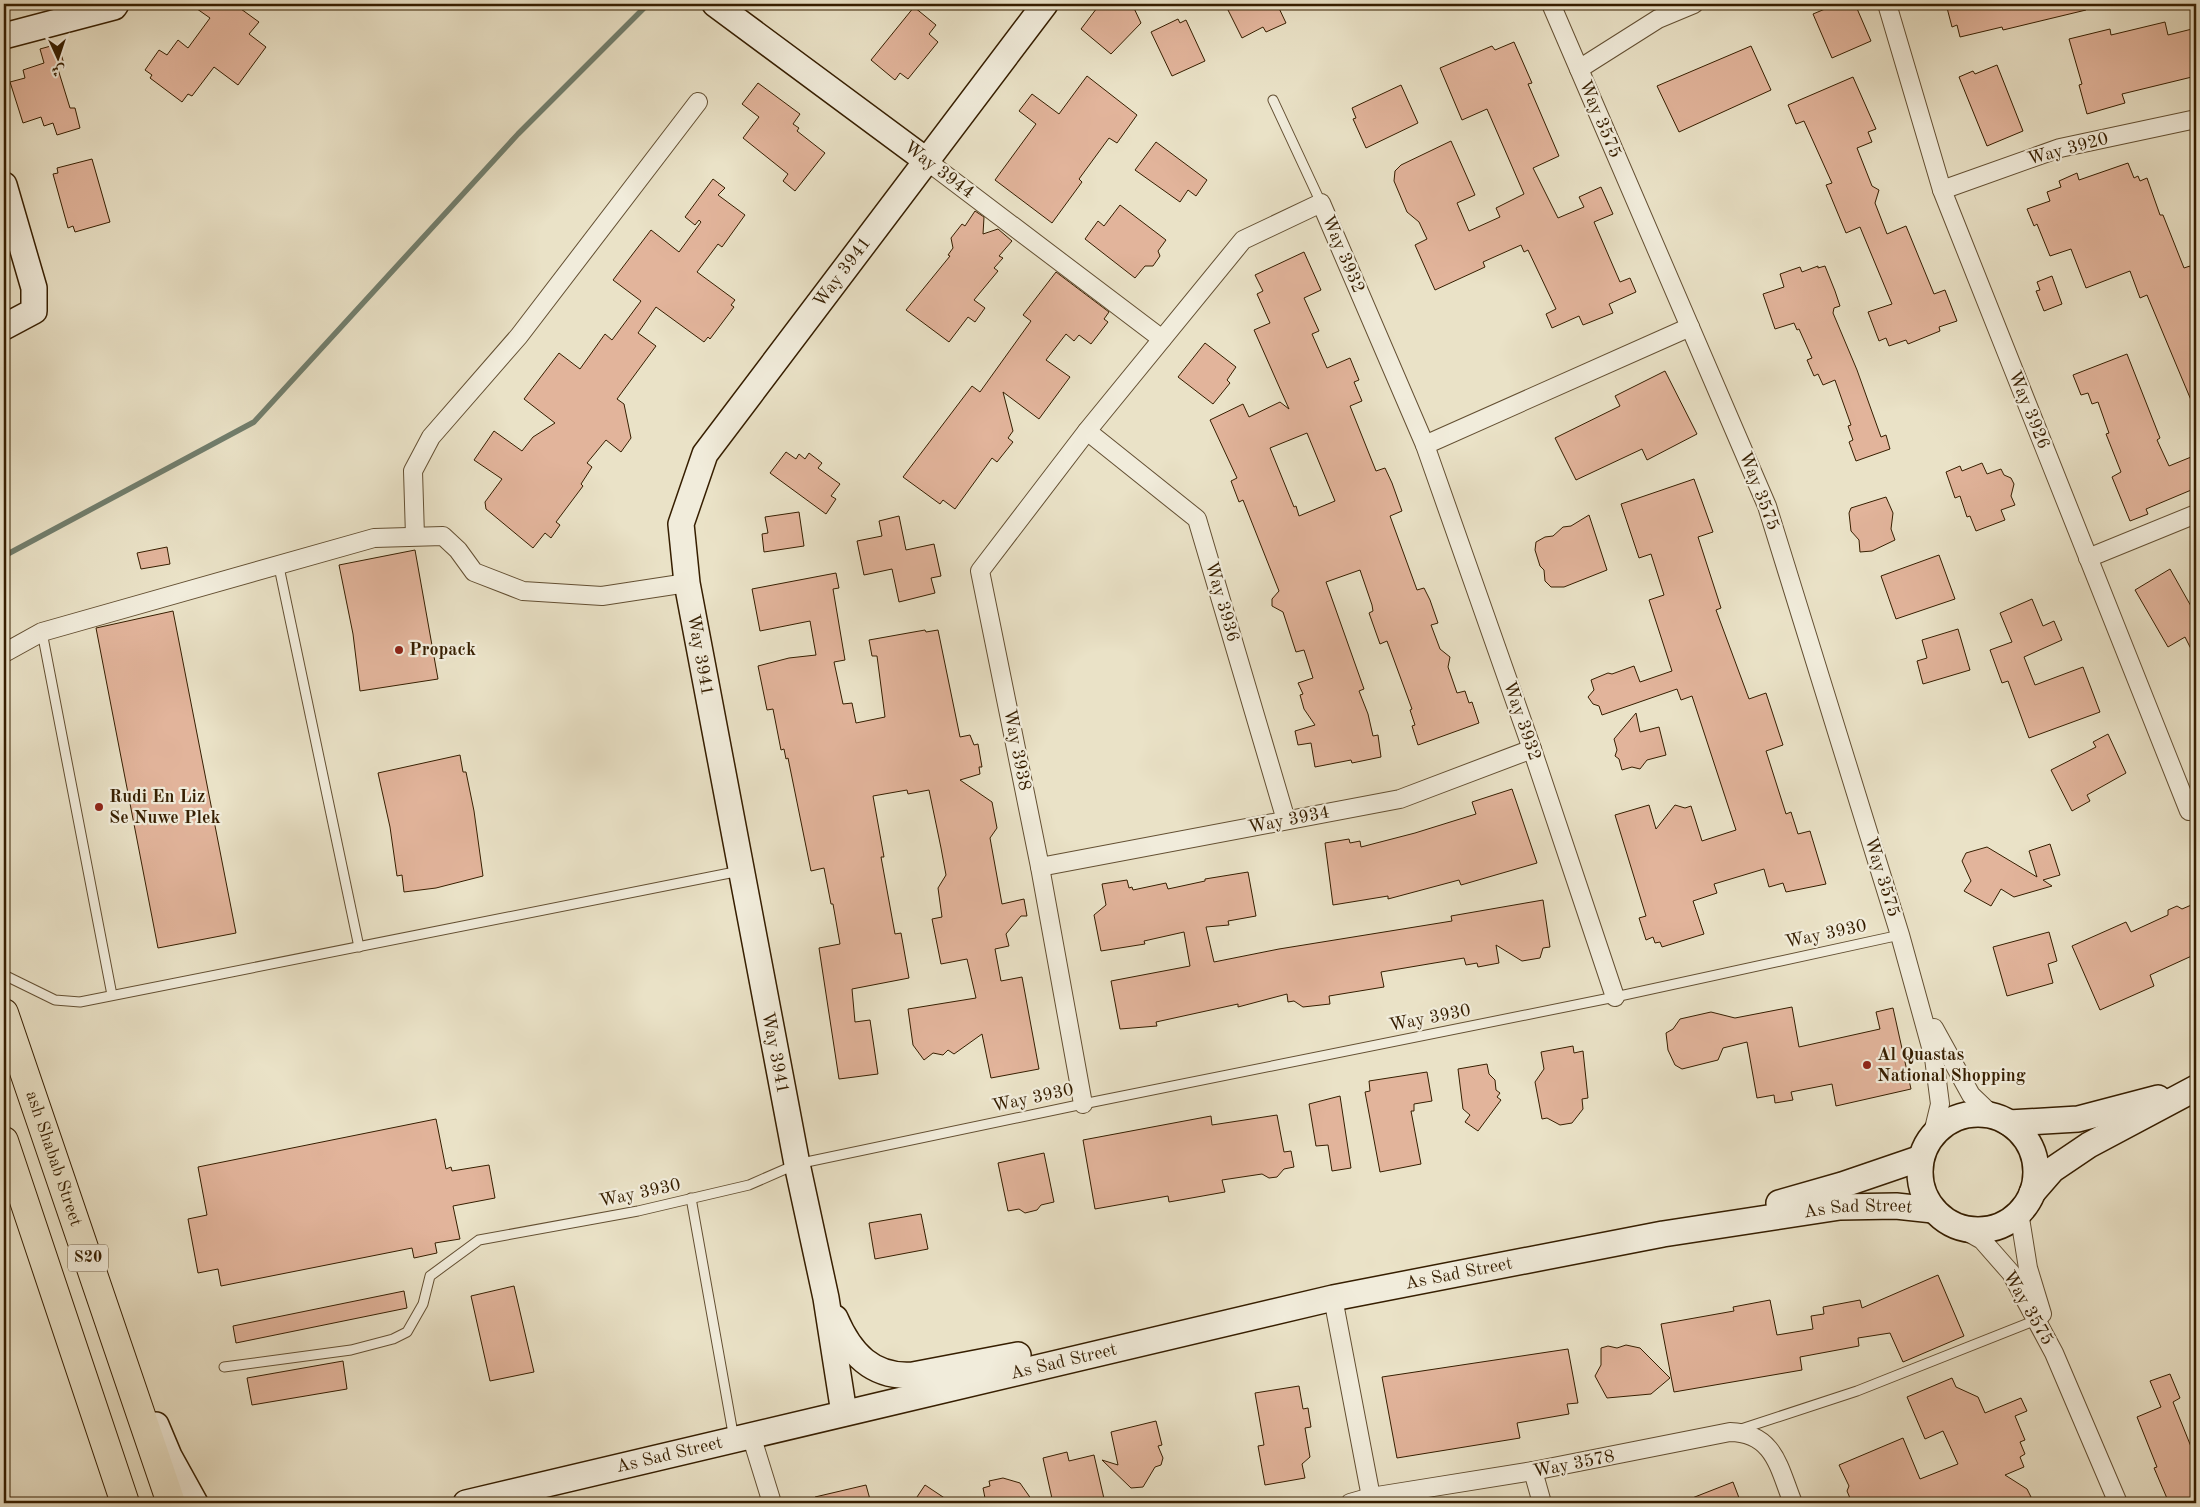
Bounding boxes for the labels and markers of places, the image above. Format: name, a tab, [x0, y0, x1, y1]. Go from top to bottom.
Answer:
place label: Propack	[409, 641, 476, 659]
marker: Propack	[393, 644, 405, 656]
place label: Rudi En Liz Se Nuwe Plek	[109, 788, 221, 827]
marker: Rudi En Liz Se Nuwe Plek	[93, 801, 105, 813]
place label: Al Quastas National Shopping	[1877, 1046, 2026, 1085]
marker: Al Quastas National Shopping	[1861, 1059, 1873, 1071]

